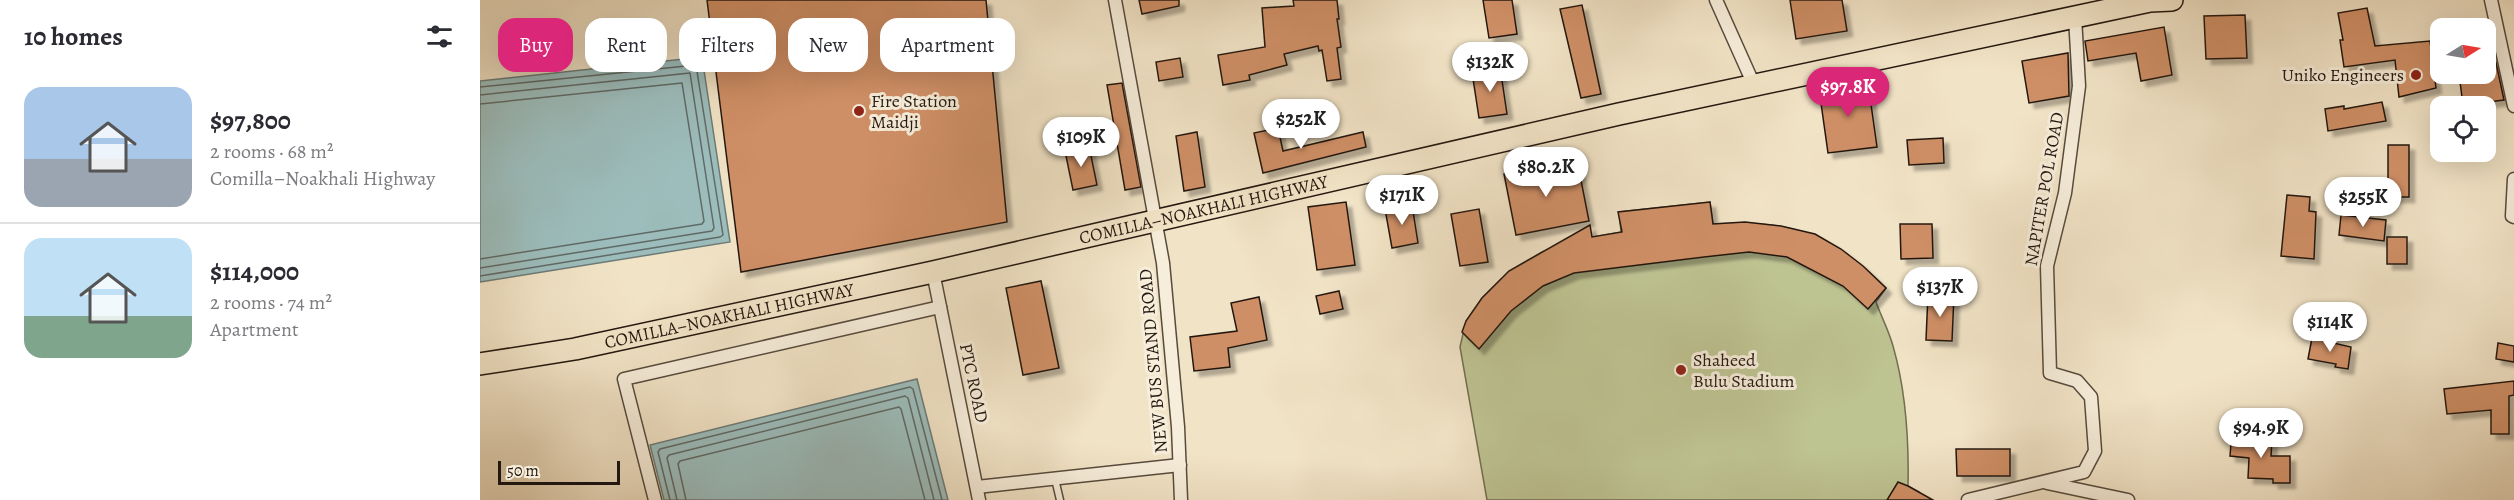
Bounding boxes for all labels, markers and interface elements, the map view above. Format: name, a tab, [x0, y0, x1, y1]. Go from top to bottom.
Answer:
chip: Buy	[498, 18, 573, 72]
chip: Rent	[585, 18, 667, 72]
chip: Filters	[679, 18, 776, 72]
chip: New	[788, 18, 868, 72]
chip: Apartment	[880, 18, 1015, 72]
north arrow	[2430, 18, 2496, 84]
map controls	[2430, 18, 2496, 162]
text: 10 homes	[24, 19, 123, 54]
icon: filters	[423, 20, 456, 53]
pin: $132K	[1448, 42, 1532, 93]
text: $132K	[1466, 48, 1514, 75]
place label: Uniko Engineers	[2282, 63, 2404, 87]
pin: $97.8K	[1799, 67, 1897, 118]
marker: Uniko Engineers	[2409, 68, 2423, 82]
text: $97.8K	[1820, 73, 1876, 100]
place label: Fire Station Maidji	[871, 89, 957, 134]
button: locate	[2430, 96, 2496, 162]
pin: $252K	[1259, 99, 1343, 150]
text: $97,800	[210, 103, 291, 138]
marker: Fire Station Maidji	[852, 104, 866, 118]
text: $252K	[1276, 105, 1326, 132]
street label: NAPITER POL ROAD	[2019, 110, 2069, 268]
icon: home	[72, 111, 144, 183]
pin: $109K	[1039, 117, 1123, 168]
text: $109K	[1057, 123, 1105, 150]
text: 2 rooms · 68 m²	[210, 138, 334, 165]
pin: $80.2K	[1497, 147, 1595, 198]
text: $80.2K	[1517, 153, 1575, 180]
text: Comilla–Noakhali Highway	[210, 165, 435, 192]
street label: COMILLA–NOAKHALI HIGHWAY	[1077, 169, 1332, 250]
pin: $171K	[1360, 175, 1444, 226]
pin: $255K	[2321, 177, 2405, 228]
text: $171K	[1379, 181, 1425, 208]
text: $255K	[2338, 183, 2388, 210]
text: $114,000	[210, 254, 299, 289]
icon: home	[72, 262, 144, 334]
pin: $137K	[1898, 267, 1982, 318]
street label: NEW BUS STAND ROAD	[1133, 268, 1173, 454]
text: $137K	[1917, 273, 1963, 300]
street label: COMILLA–NOAKHALI HIGHWAY	[602, 277, 858, 354]
text: 2 rooms · 74 m²	[210, 289, 332, 316]
pin: $114K	[2288, 302, 2372, 353]
text: $114K	[2307, 308, 2353, 335]
text: Apartment	[210, 316, 299, 343]
street label: PTC ROAD	[954, 341, 994, 425]
place label: Shaheed Bulu Stadium	[1693, 348, 1795, 393]
marker: Shaheed Bulu Stadium	[1674, 363, 1688, 377]
pin: $94.9K	[2212, 408, 2310, 459]
text: $94.9K	[2233, 414, 2289, 441]
scale bar	[498, 458, 620, 486]
text: 50 m	[507, 460, 539, 482]

